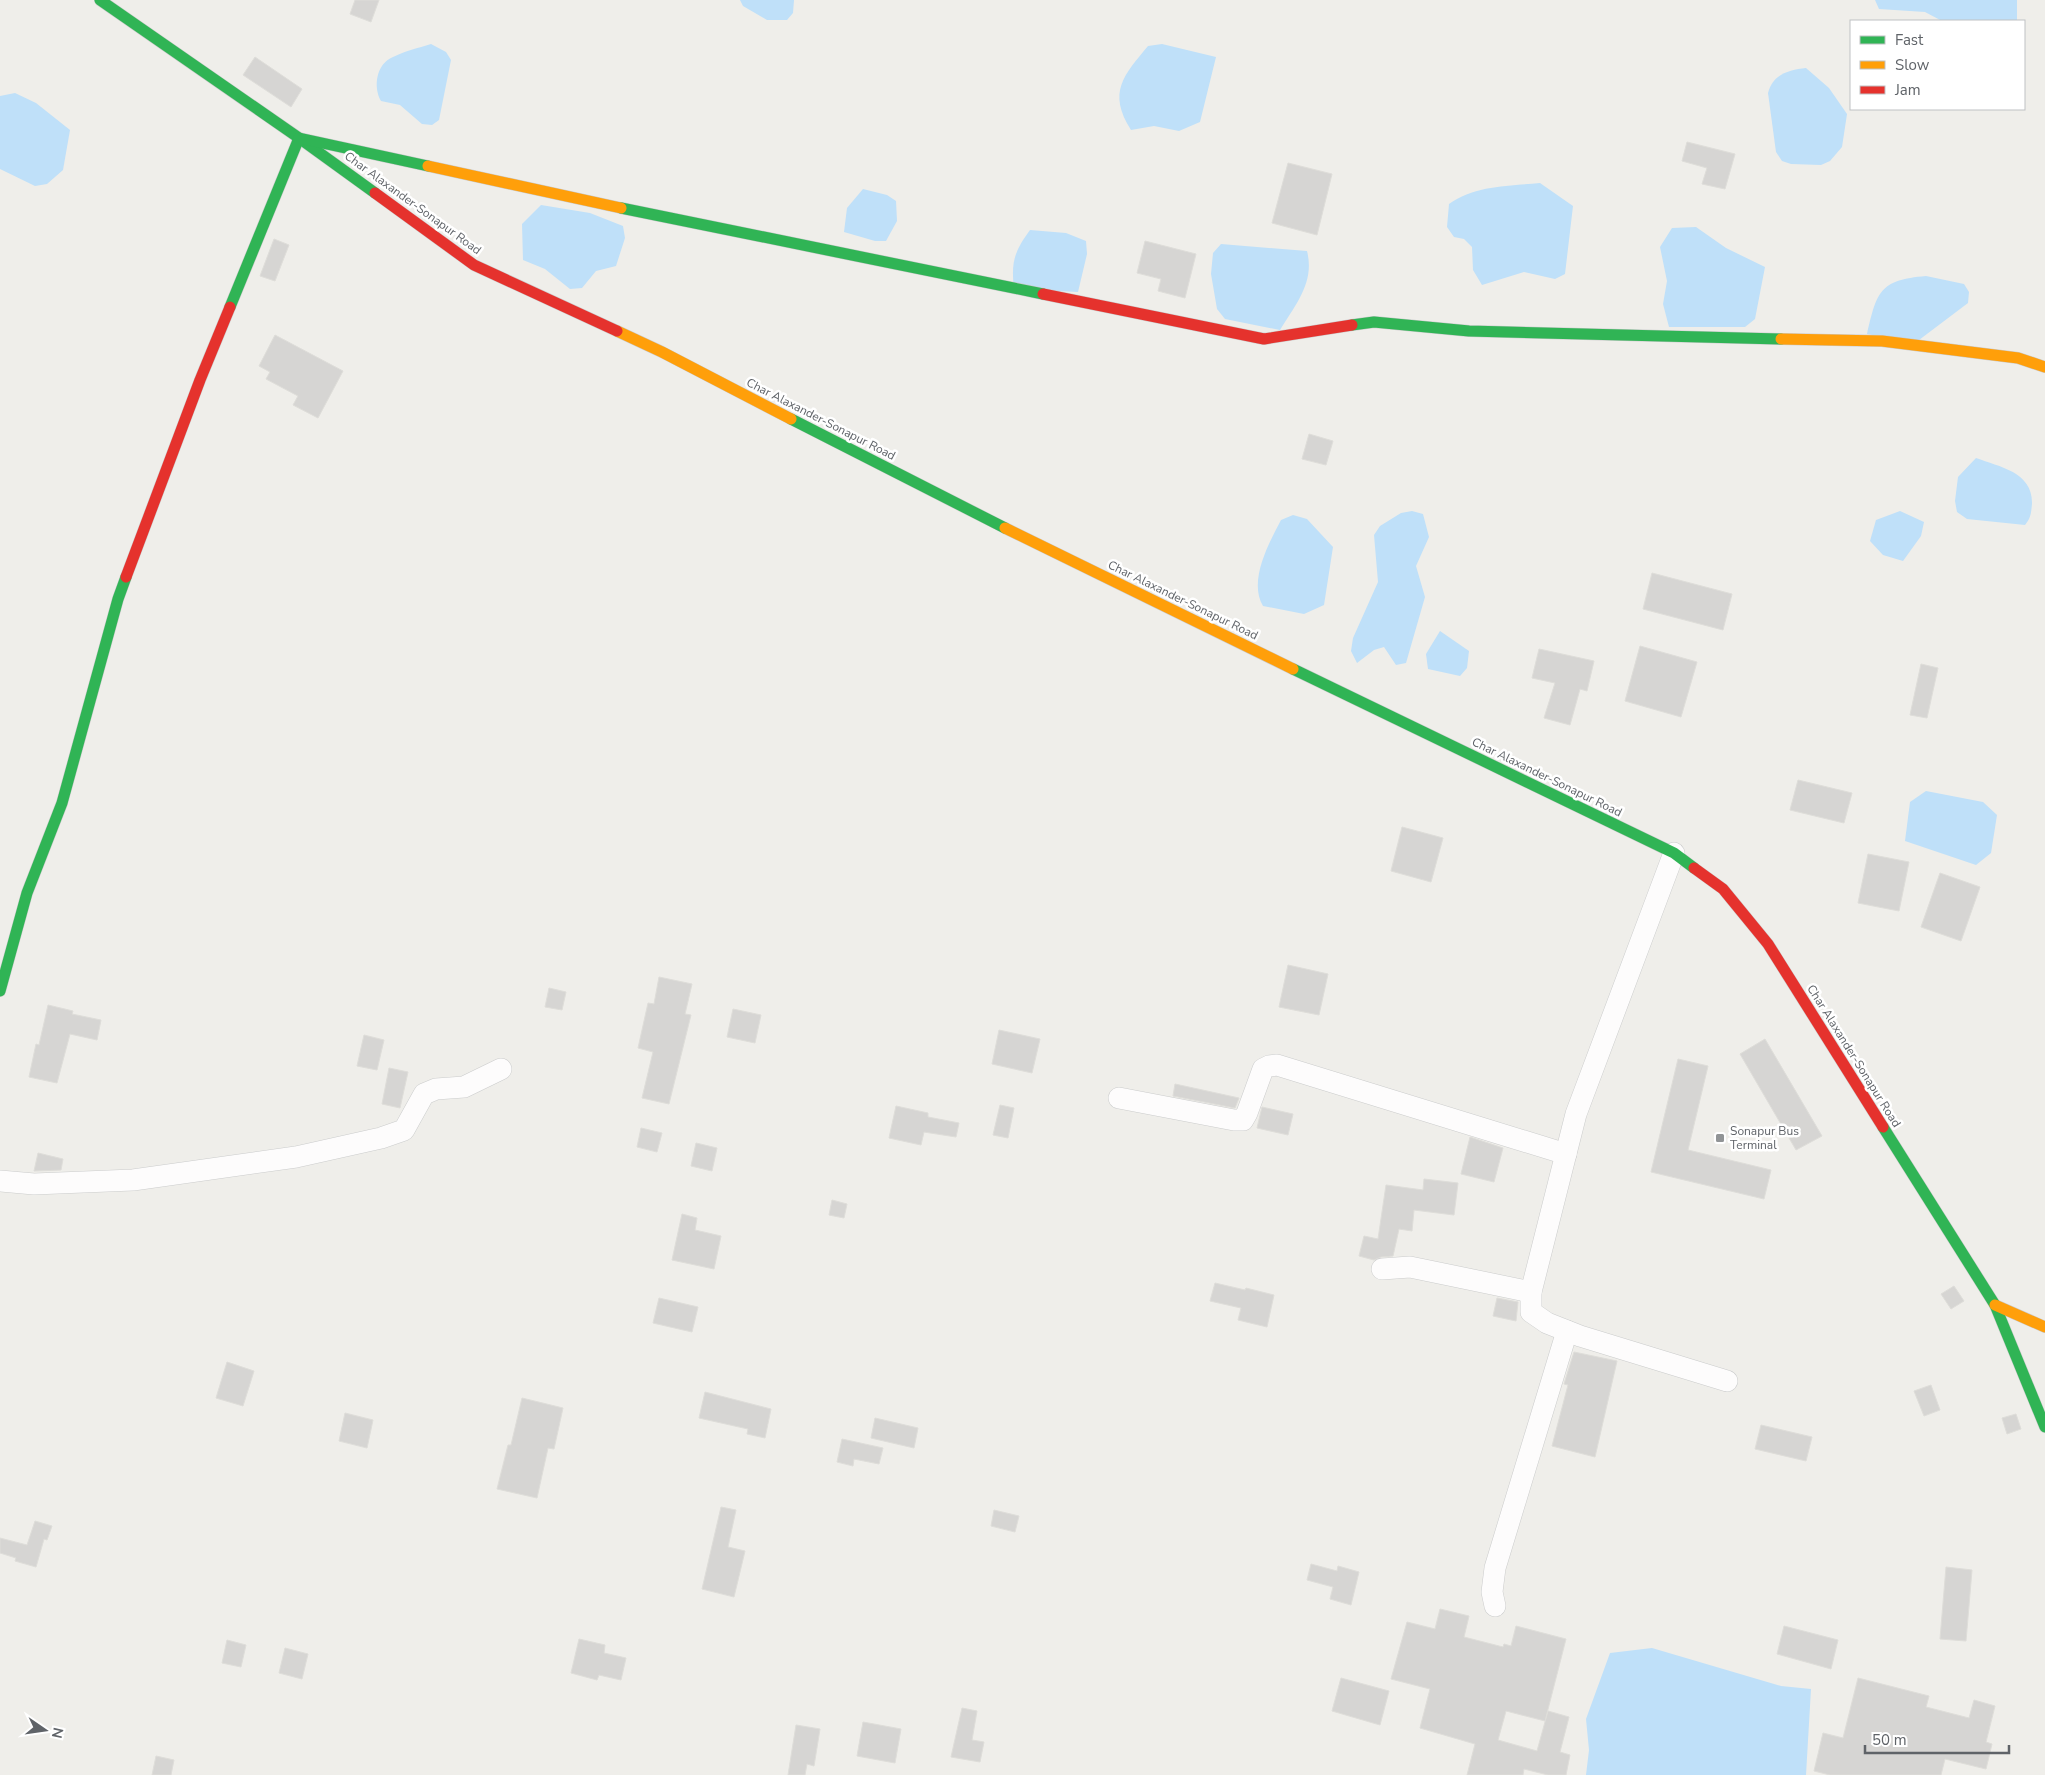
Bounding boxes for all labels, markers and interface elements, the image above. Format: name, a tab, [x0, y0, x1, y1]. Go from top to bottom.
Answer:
legend	[1850, 20, 2025, 110]
text: Fast	[1895, 30, 1924, 50]
text: Slow	[1895, 55, 1930, 75]
text: Jam	[1894, 80, 1921, 100]
street label: Char Alaxander-Sonapur Road	[341, 148, 485, 258]
street label: Char Alaxander-Sonapur Road	[744, 374, 898, 464]
street label: Char Alaxander-Sonapur Road	[1105, 557, 1261, 643]
street label: Char Alaxander-Sonapur Road	[1469, 734, 1625, 820]
street label: Char Alaxander-Sonapur Road	[1803, 982, 1905, 1130]
place label: Sonapur Bus Terminal	[1730, 1123, 1799, 1153]
marker: Sonapur Bus Terminal	[1714, 1132, 1726, 1144]
north arrow	[20, 1705, 70, 1755]
scale bar	[1865, 1722, 2009, 1754]
text: N	[47, 1726, 68, 1740]
text: 50 m	[1872, 1730, 1907, 1750]

